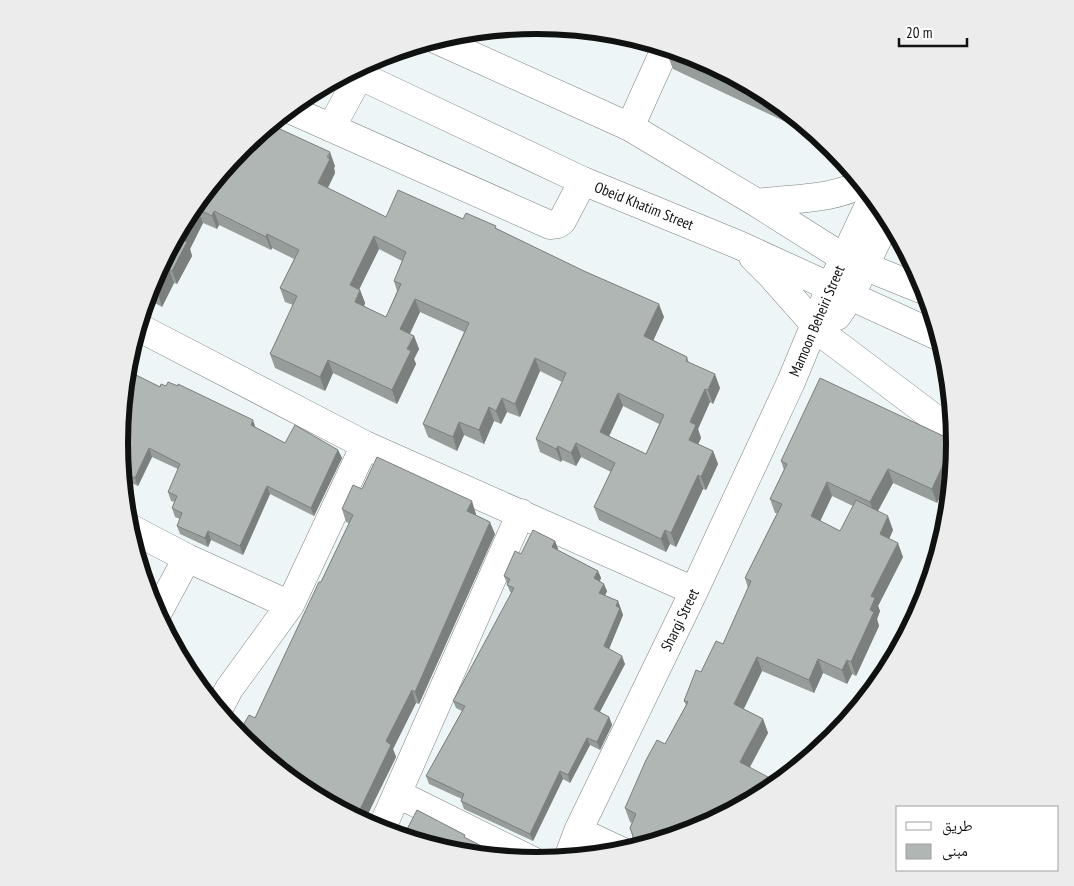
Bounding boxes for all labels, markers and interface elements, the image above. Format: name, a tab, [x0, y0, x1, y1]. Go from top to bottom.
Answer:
scale bar	[899, 15, 966, 47]
text: 20 m	[906, 23, 932, 42]
street label: Obeid Khatim Street	[592, 177, 697, 234]
street label: Mamoon Beheiri Street	[785, 262, 849, 379]
street label: Shargi Street	[656, 585, 703, 654]
legend	[896, 806, 1059, 871]
text: طريق	[942, 816, 973, 836]
text: مبنى	[942, 841, 968, 861]

